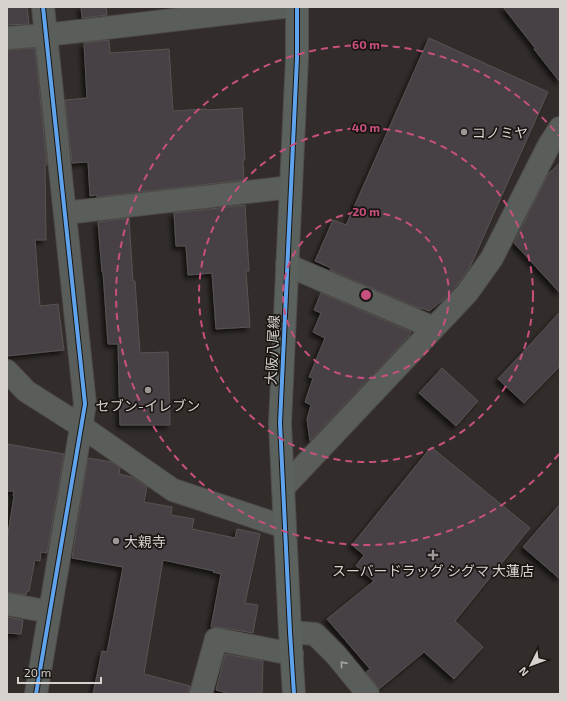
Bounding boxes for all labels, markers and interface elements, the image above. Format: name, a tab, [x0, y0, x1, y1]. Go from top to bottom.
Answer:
text: 60 m	[352, 37, 380, 51]
text: 40 m	[352, 120, 380, 134]
place label: コノミヤ	[472, 124, 528, 141]
marker: コノミヤ	[459, 127, 469, 137]
text: 20 m	[352, 204, 380, 218]
centre of rings	[359, 288, 373, 302]
street label: 大阪八尾線	[262, 315, 282, 385]
marker: セブン-イレブン	[143, 385, 153, 395]
place label: セブン-イレブン	[96, 397, 200, 414]
place label: 大親寺	[124, 533, 166, 550]
marker: 大親寺	[111, 536, 121, 546]
marker: スーバードラッグ シグマ 大蓮店	[428, 550, 438, 560]
place label: スーバードラッグ シグマ 大蓮店	[332, 562, 534, 579]
north arrow	[511, 645, 551, 685]
scale bar	[18, 659, 101, 685]
one-way arrow	[341, 661, 348, 668]
text: 20 m	[24, 665, 51, 679]
text: N	[516, 665, 531, 679]

